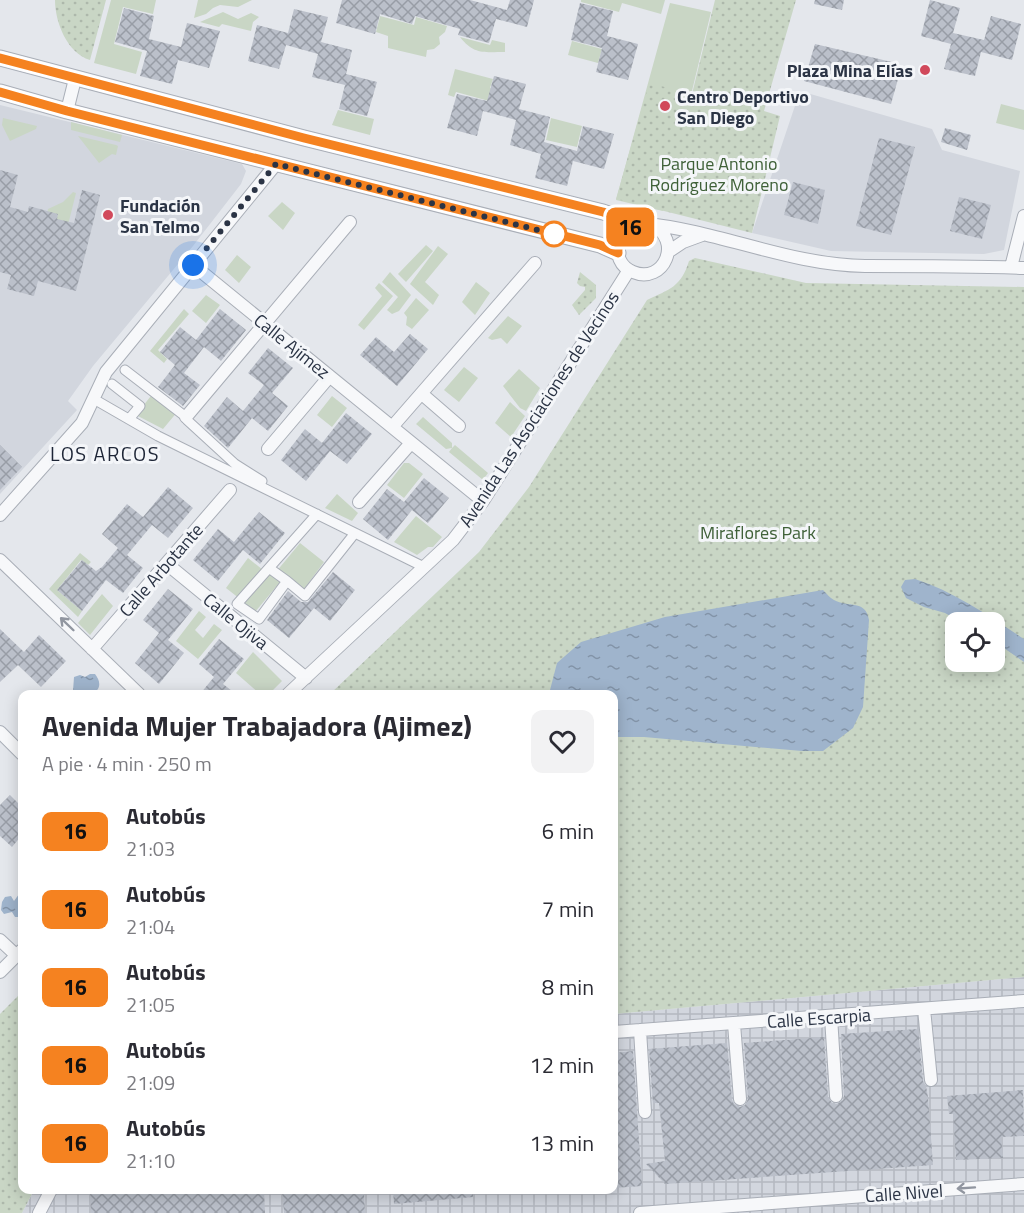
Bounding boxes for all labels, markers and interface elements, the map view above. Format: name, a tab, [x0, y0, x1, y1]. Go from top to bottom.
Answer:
place label: Plaza Mina Elías	[787, 57, 913, 84]
marker: Plaza Mina Elías	[918, 63, 932, 77]
place label: Centro Deportivo San Diego	[677, 83, 809, 131]
marker: Centro Deportivo San Diego	[658, 99, 672, 113]
park label: Parque Antonio Rodríguez Moreno	[649, 150, 789, 198]
place label: Fundación San Telmo	[120, 192, 201, 240]
marker: Fundación San Telmo	[101, 208, 115, 222]
line badge: 16	[603, 208, 657, 246]
text: 16	[618, 211, 642, 243]
unlabelled marker	[541, 221, 567, 247]
your location	[178, 250, 208, 280]
street label: Avenida Las Asociaciones de Vecinos	[452, 286, 626, 532]
street label: Calle Ajímez	[248, 307, 336, 385]
district label: LOS ARCOS	[50, 438, 160, 469]
street label: Calle Arbotante	[113, 517, 209, 623]
park label: Miraflores Park	[700, 519, 816, 546]
street label: Calle Ojiva	[197, 586, 275, 656]
map controls	[945, 612, 1005, 672]
button: locate	[945, 612, 1005, 672]
one-way arrow	[59, 617, 74, 632]
text: Avenida Mujer Trabajadora (Ajimez)	[42, 704, 472, 747]
button: heart	[531, 710, 594, 773]
text: A pie · 4 min · 250 m	[42, 748, 212, 779]
text: Autobús	[126, 799, 206, 833]
text: 6 min	[542, 814, 594, 848]
text: 16	[63, 815, 87, 847]
text: 21:03	[126, 833, 175, 864]
text: Autobús	[126, 877, 206, 911]
text: 7 min	[542, 892, 594, 926]
text: 16	[63, 893, 87, 925]
text: 21:04	[126, 911, 175, 942]
text: Autobús	[126, 955, 206, 989]
text: 8 min	[542, 970, 594, 1004]
text: 16	[63, 971, 87, 1003]
text: 21:05	[126, 989, 175, 1020]
street label: Calle Escarpia	[766, 1001, 872, 1035]
text: Autobús	[126, 1033, 206, 1067]
text: 12 min	[529, 1048, 594, 1082]
text: 16	[63, 1049, 87, 1081]
text: 21:09	[126, 1067, 175, 1098]
text: Autobús	[126, 1111, 206, 1145]
text: 13 min	[529, 1126, 594, 1160]
text: 16	[63, 1127, 87, 1159]
text: 21:10	[126, 1145, 175, 1176]
street label: Calle Nivel	[864, 1177, 944, 1209]
one-way arrow	[956, 1183, 976, 1194]

